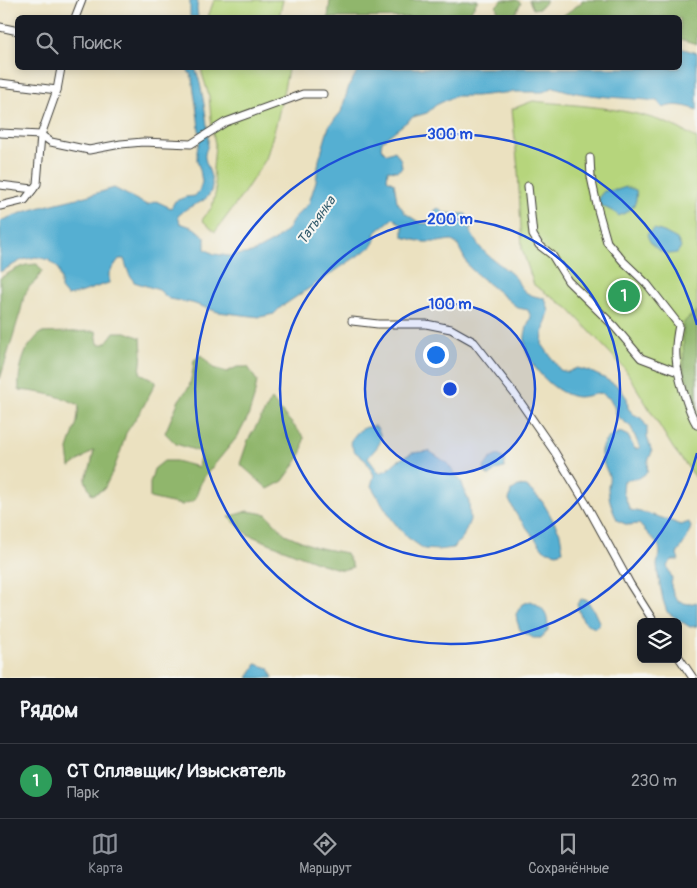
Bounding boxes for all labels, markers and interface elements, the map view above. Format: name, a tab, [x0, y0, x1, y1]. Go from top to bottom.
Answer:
search box	[15, 15, 682, 70]
icon: search	[33, 29, 61, 57]
text: Поиск	[73, 31, 123, 55]
text: 300 m	[427, 125, 473, 144]
water label: Татьянка	[294, 192, 340, 248]
text: 200 m	[427, 210, 473, 229]
pin: 1	[608, 277, 640, 315]
text: 100 m	[429, 295, 471, 314]
your location	[423, 342, 449, 368]
centre of rings	[441, 380, 459, 398]
map controls	[637, 618, 682, 663]
button: layers	[637, 618, 682, 663]
text: Рядом	[20, 697, 78, 724]
text: СТ Сплавщик/ Изыскатель	[67, 759, 286, 783]
text: 1	[33, 771, 39, 791]
text: 230 m	[631, 771, 677, 791]
text: Парк	[67, 783, 100, 803]
tab: Карта	[88, 830, 123, 877]
tab: Маршрут	[299, 830, 352, 877]
tab: Сохранённые	[528, 830, 609, 877]

